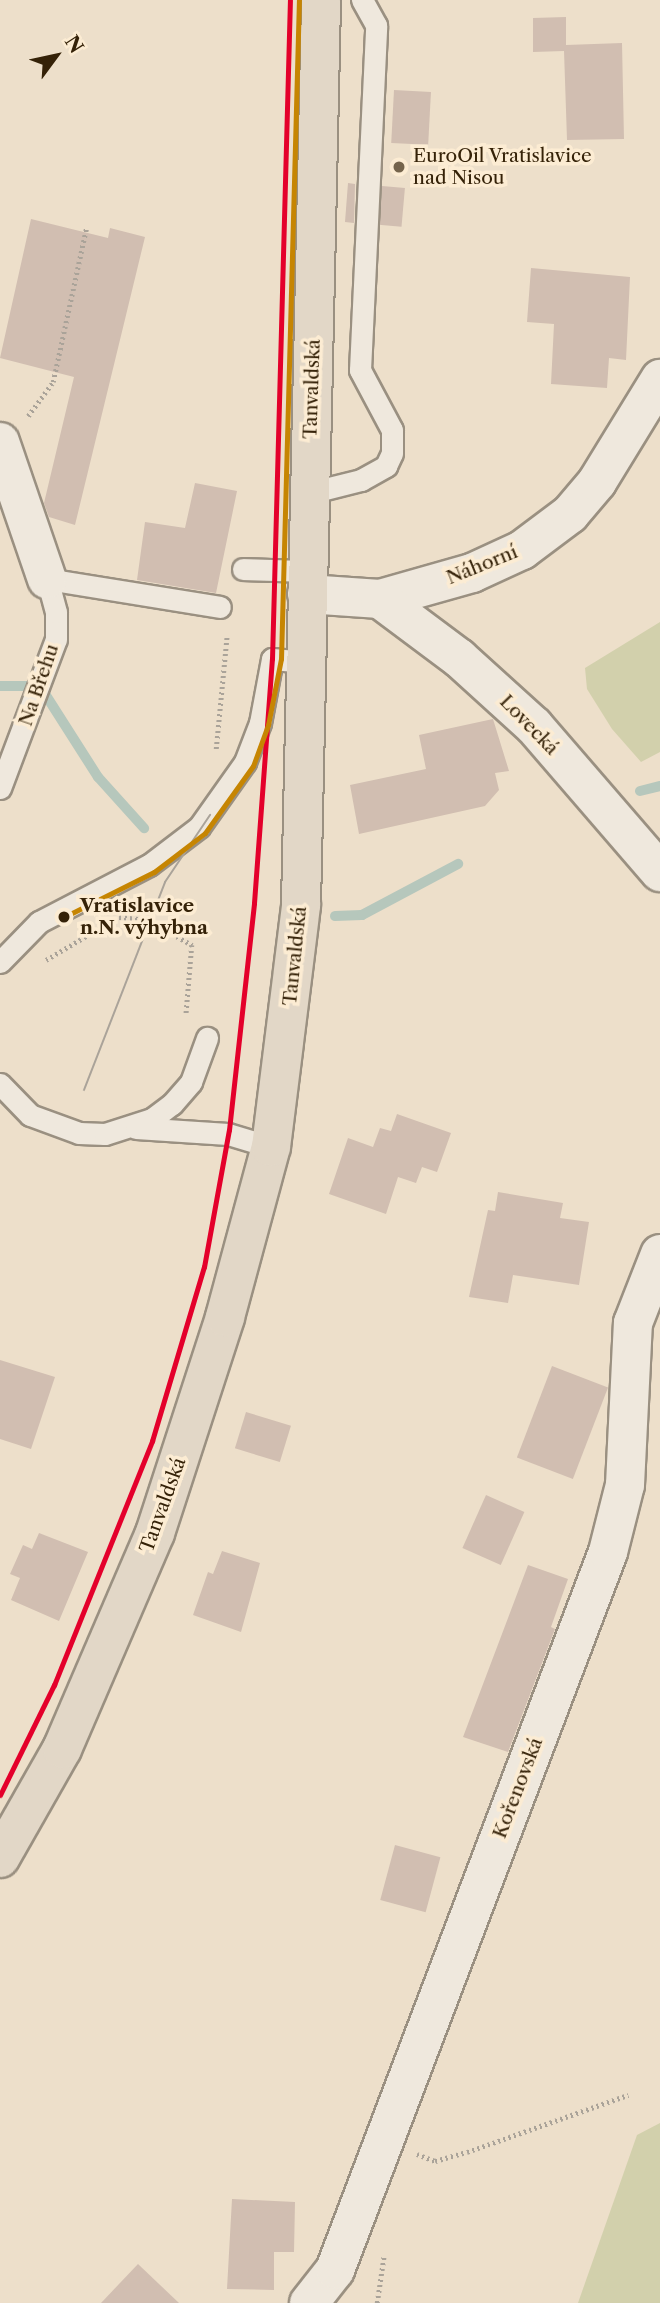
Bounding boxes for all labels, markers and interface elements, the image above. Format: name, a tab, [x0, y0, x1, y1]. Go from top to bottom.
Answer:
north arrow	[21, 21, 91, 91]
text: N	[60, 31, 88, 57]
place label: EuroOil Vratislavice nad Nisou	[413, 145, 592, 189]
marker: EuroOil Vratislavice nad Nisou	[391, 159, 407, 175]
street label: Tanvaldská	[299, 339, 325, 439]
street label: Náhorní	[443, 540, 521, 590]
street label: Na Břehu	[14, 641, 64, 729]
street label: Lovecká	[495, 690, 563, 760]
place label: Vratislavice n.N. výhybna	[80, 895, 208, 939]
street label: Tanvaldská	[278, 905, 312, 1007]
marker: Vratislavice n.N. výhybna	[54, 907, 74, 927]
street label: Tanvaldská	[135, 1454, 191, 1556]
street label: Kořenovská	[488, 1734, 548, 1842]

